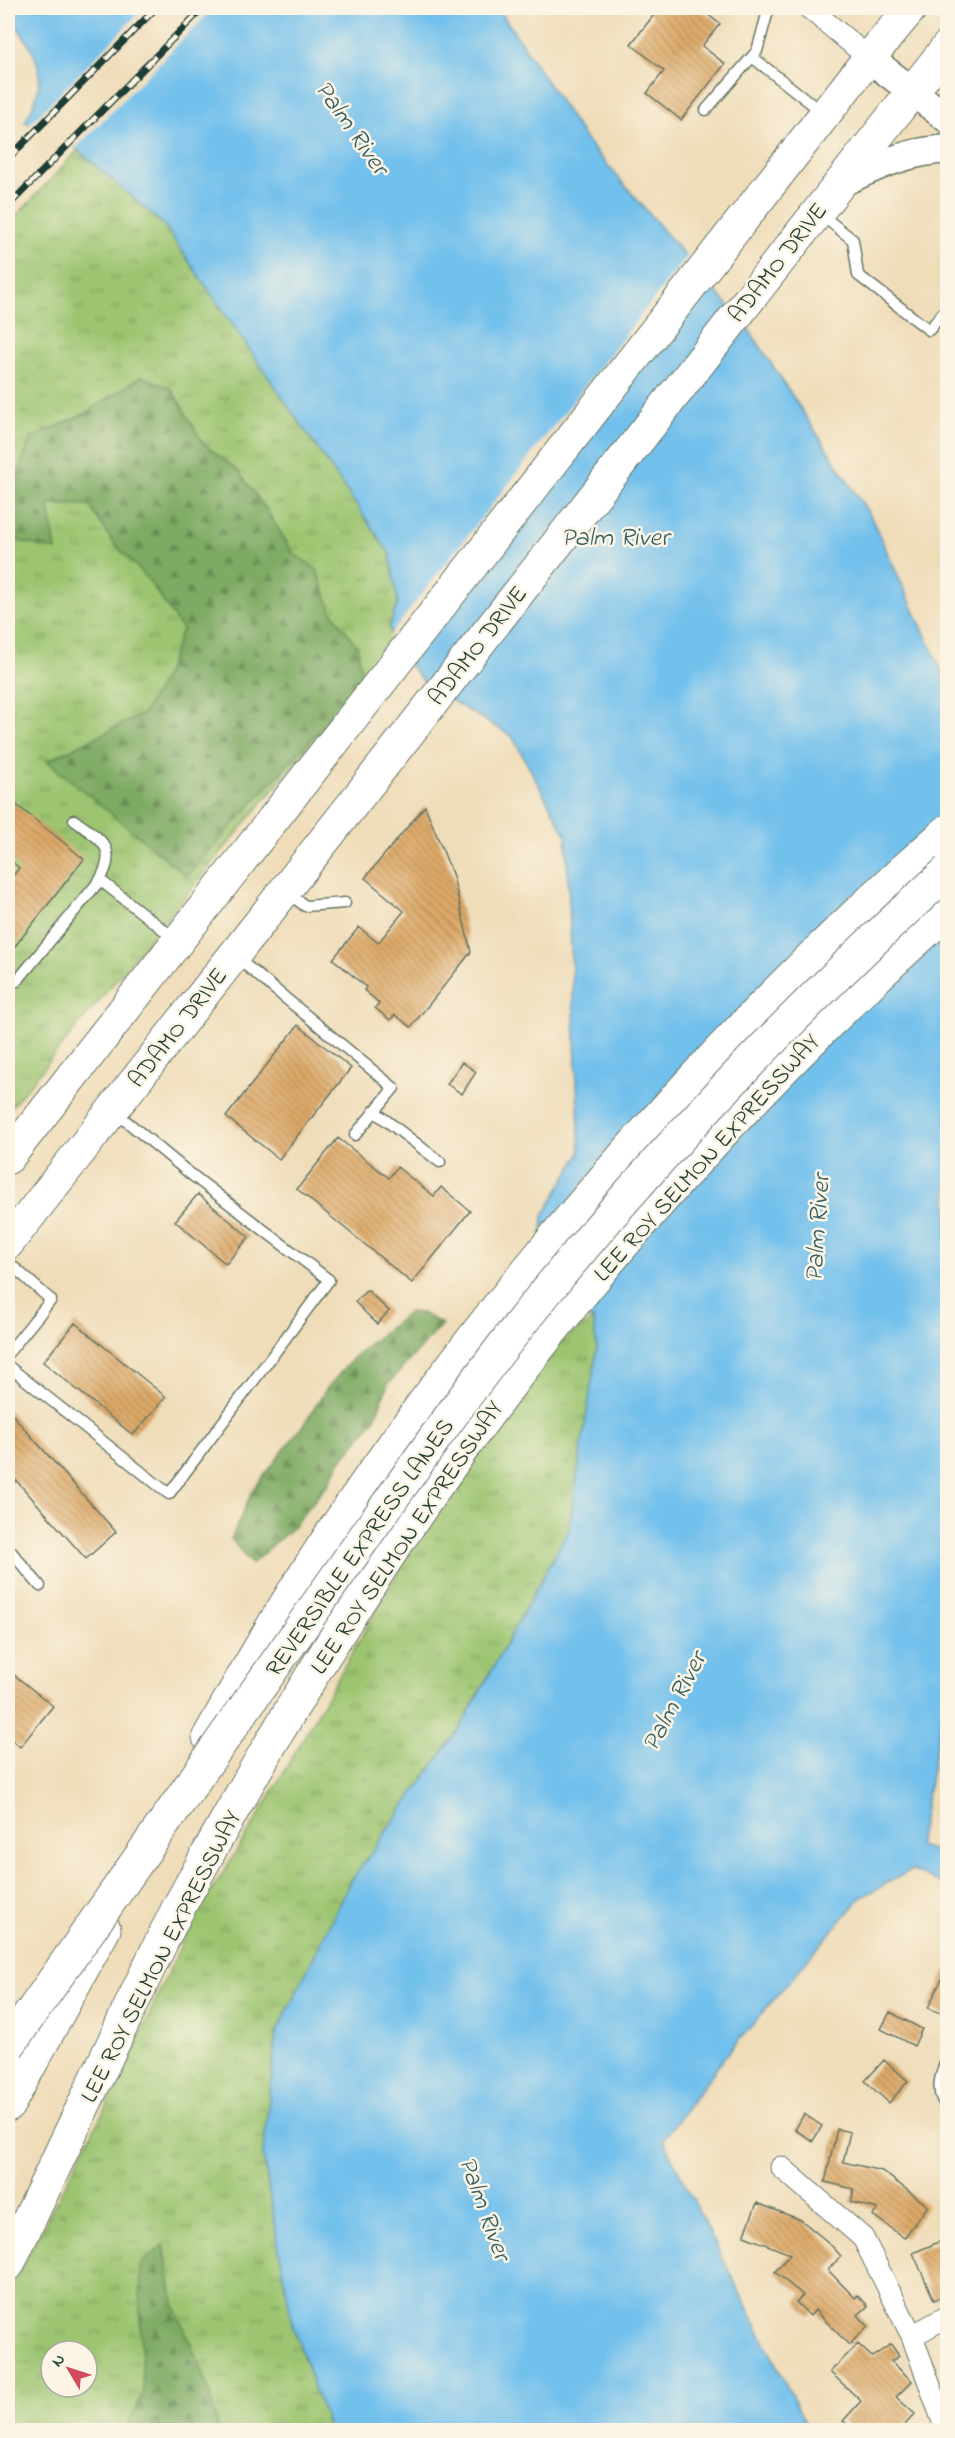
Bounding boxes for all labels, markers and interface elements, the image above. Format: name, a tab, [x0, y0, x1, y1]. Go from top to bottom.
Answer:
water label: Palm River	[304, 74, 399, 186]
street label: ADAMO DRIVE	[721, 196, 837, 331]
water label: Palm River	[561, 520, 672, 558]
street label: ADAMO DRIVE	[421, 579, 537, 714]
street label: ADAMO DRIVE	[121, 961, 237, 1096]
street label: LEE ROY SELMON EXPRESSWAY	[587, 1027, 829, 1291]
water label: Palm River	[796, 1170, 842, 1283]
street label: LEE ROY SELMON EXPRESSWAY	[303, 1394, 513, 1682]
street label: REVERSIBLE EXPRESS LANES	[258, 1412, 464, 1685]
water label: Palm River	[633, 1643, 719, 1759]
street label: LEE ROY SELMON EXPRESSWAY	[73, 1805, 251, 2109]
water label: Palm River	[447, 2152, 521, 2269]
north arrow	[39, 2339, 99, 2399]
text: N	[46, 2349, 72, 2373]

